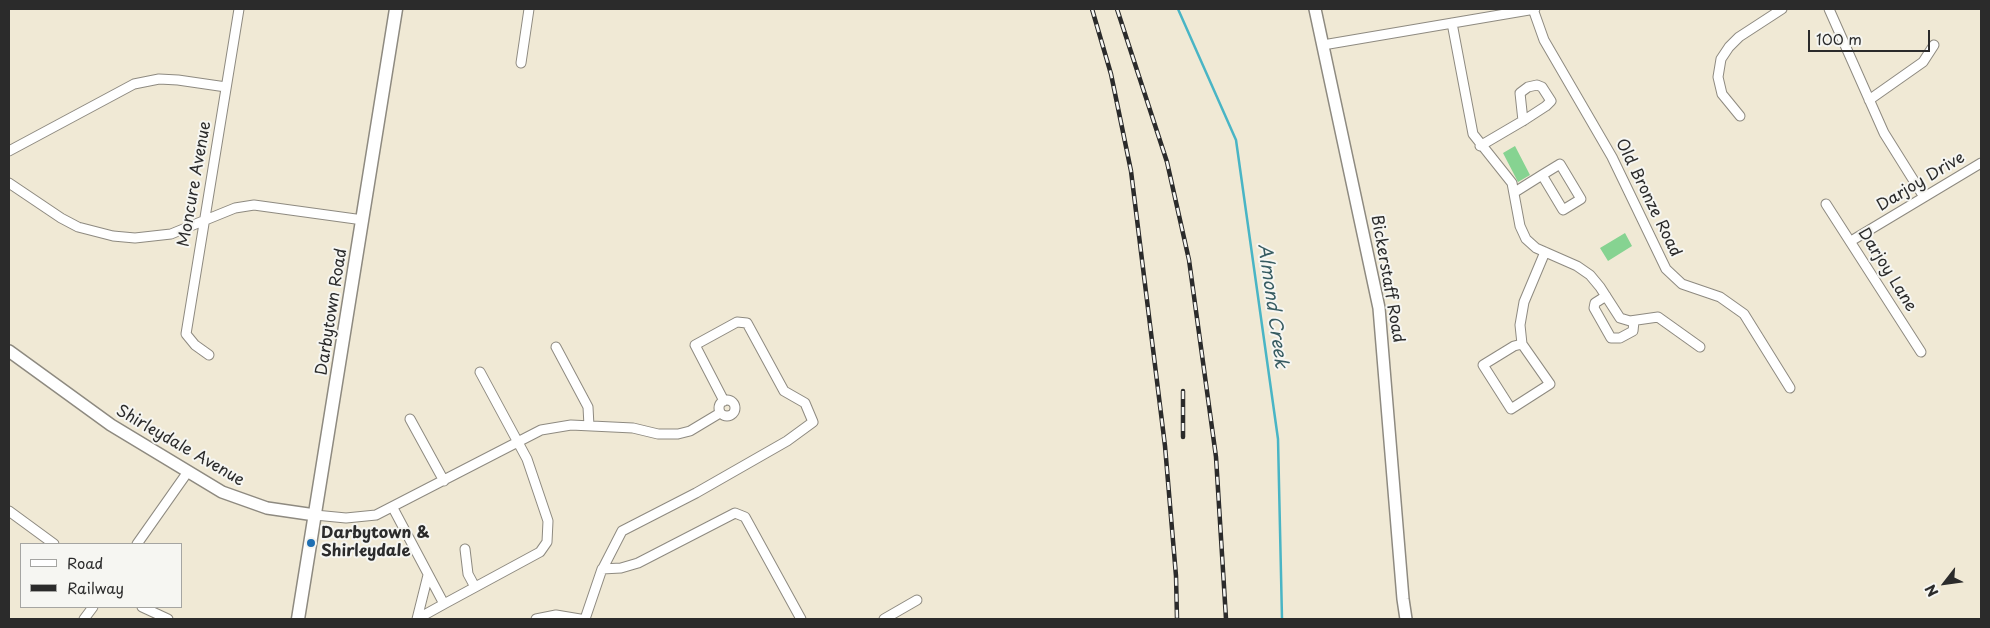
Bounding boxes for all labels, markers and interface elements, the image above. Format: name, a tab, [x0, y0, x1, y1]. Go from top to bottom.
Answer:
scale bar	[1810, 20, 1932, 52]
text: 100 m	[1816, 27, 1862, 50]
street label: Moncure Avenue	[174, 120, 216, 248]
street label: Old Bronze Road	[1611, 136, 1685, 260]
street label: Darjoy Drive	[1874, 148, 1968, 216]
street label: Bickerstaff Road	[1366, 214, 1408, 344]
street label: Darjoy Lane	[1854, 225, 1920, 315]
water label: Almond Creek	[1253, 242, 1291, 370]
street label: Darbytown Road	[312, 247, 352, 377]
street label: Shirleydale Avenue	[112, 401, 248, 491]
place label: Darbytown & Shirleydale	[321, 524, 430, 562]
marker: Darbytown & Shirleydale	[305, 537, 317, 549]
legend	[20, 543, 182, 608]
text: Road	[67, 551, 103, 574]
north arrow	[1920, 558, 1970, 608]
text: Railway	[67, 576, 124, 599]
text: N	[1920, 581, 1943, 601]

